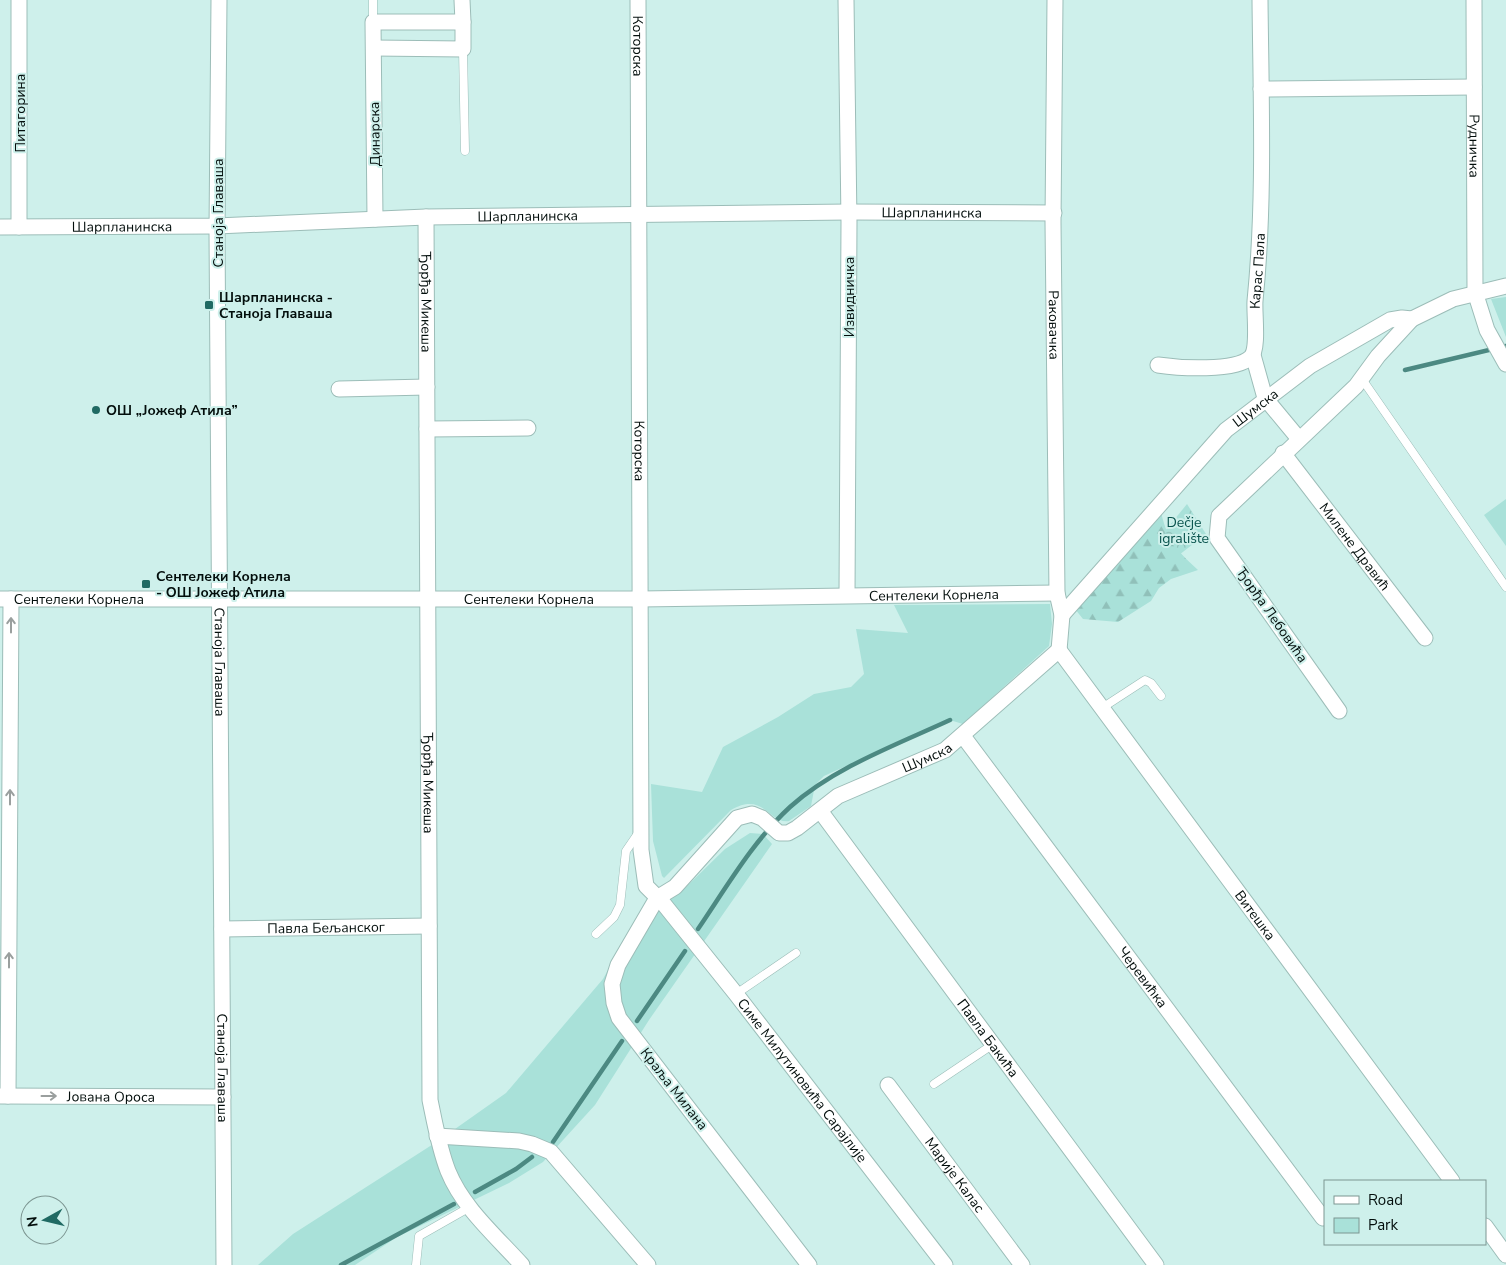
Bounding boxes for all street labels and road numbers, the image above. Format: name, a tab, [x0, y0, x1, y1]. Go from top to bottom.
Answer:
street label: Которска	[629, 16, 648, 76]
street label: Питагорина	[11, 74, 30, 152]
street label: Динарска	[365, 102, 385, 166]
street label: Рудничка	[1465, 114, 1484, 178]
street label: Станоја Главаша	[209, 158, 228, 268]
street label: Шарпланинска	[881, 203, 982, 222]
street label: Шарпланинска	[477, 206, 578, 226]
street label: Шарпланинска	[72, 217, 172, 236]
street label: Карас Пала	[1245, 233, 1269, 309]
street label: Ђорђа Микеша	[417, 251, 436, 353]
street label: Извидничка	[840, 257, 859, 337]
street label: Раковачка	[1044, 290, 1064, 360]
street label: Шумска	[1228, 384, 1282, 431]
street label: Которска	[630, 421, 649, 481]
street label: Милене Дравић	[1315, 499, 1395, 594]
street label: Ђорђа Лебовића	[1232, 563, 1312, 667]
street label: Сентелеки Корнела	[869, 584, 999, 605]
street label: Сентелеки Корнела	[14, 590, 144, 609]
street label: Сентелеки Корнела	[464, 590, 594, 609]
street label: Станоја Главаша	[210, 607, 230, 717]
street label: Ђорђа Микеша	[419, 732, 438, 834]
street label: Шумска	[899, 738, 956, 777]
street label: Витешка	[1231, 886, 1280, 944]
street label: Павла Бељанског	[267, 917, 385, 938]
street label: Черевићка	[1114, 943, 1172, 1012]
street label: Симе Милутиновића Сарајлије	[733, 994, 872, 1166]
street label: Павла Бакића	[953, 995, 1023, 1081]
street label: Станоја Главаша	[213, 1013, 233, 1123]
street label: Краља Милана	[636, 1044, 712, 1134]
street label: Јована Ороса	[66, 1087, 155, 1106]
street label: Марије Калас	[921, 1133, 989, 1217]

